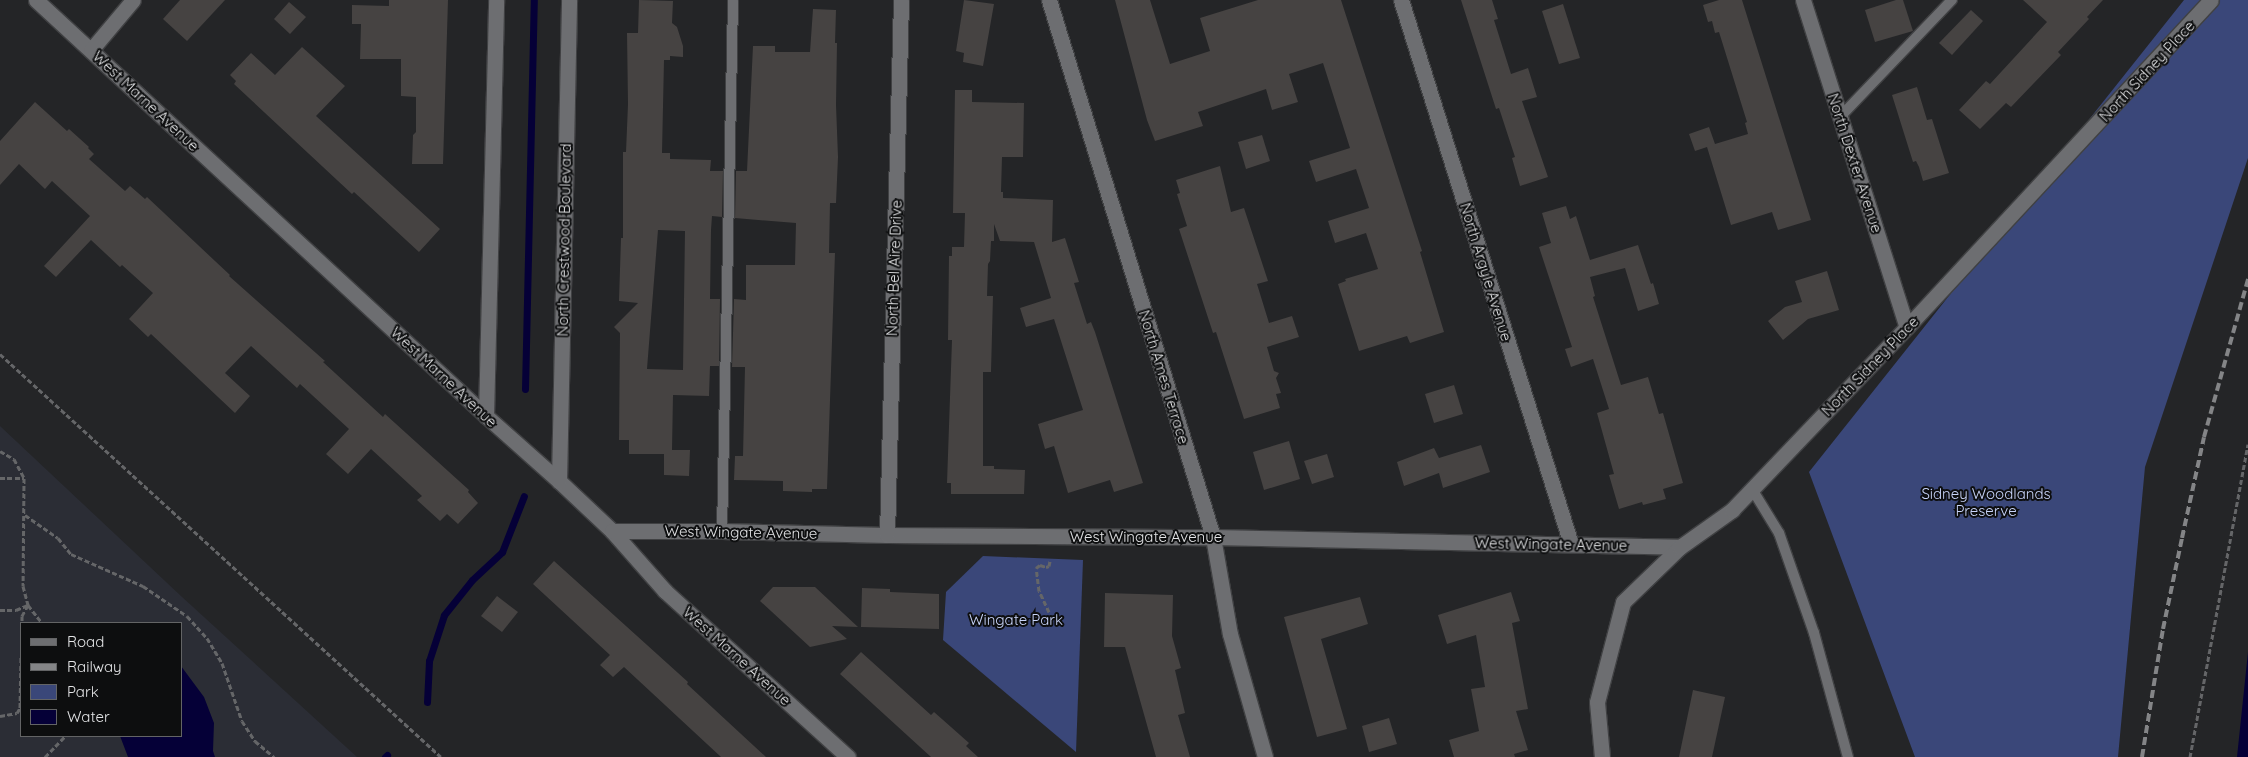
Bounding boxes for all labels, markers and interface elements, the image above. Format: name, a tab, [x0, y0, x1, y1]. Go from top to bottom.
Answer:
street label: North Sidney Place	[2096, 17, 2198, 125]
street label: West Marne Avenue	[89, 47, 203, 155]
street label: North Dexter Avenue	[1824, 91, 1886, 235]
street label: North Crestwood Boulevard	[553, 143, 575, 337]
street label: North Bel Aire Drive	[883, 200, 905, 336]
street label: North Argyle Avenue	[1456, 201, 1516, 343]
street label: North Ames Terrace	[1135, 308, 1193, 446]
street label: North Sidney Place	[1818, 312, 1922, 420]
street label: West Marne Avenue	[387, 323, 501, 431]
park label: Sidney Woodlands Preserve	[1921, 484, 2051, 519]
street label: West Wingate Avenue	[665, 522, 817, 542]
street label: West Wingate Avenue	[1070, 528, 1222, 546]
street label: West Wingate Avenue	[1475, 534, 1627, 554]
street label: West Marne Avenue	[679, 603, 795, 709]
park label: Wingate Park	[969, 611, 1063, 629]
legend	[20, 622, 182, 737]
text: Road	[67, 632, 104, 651]
text: Railway	[67, 657, 122, 676]
text: Park	[67, 682, 99, 701]
text: Water	[67, 707, 110, 726]

